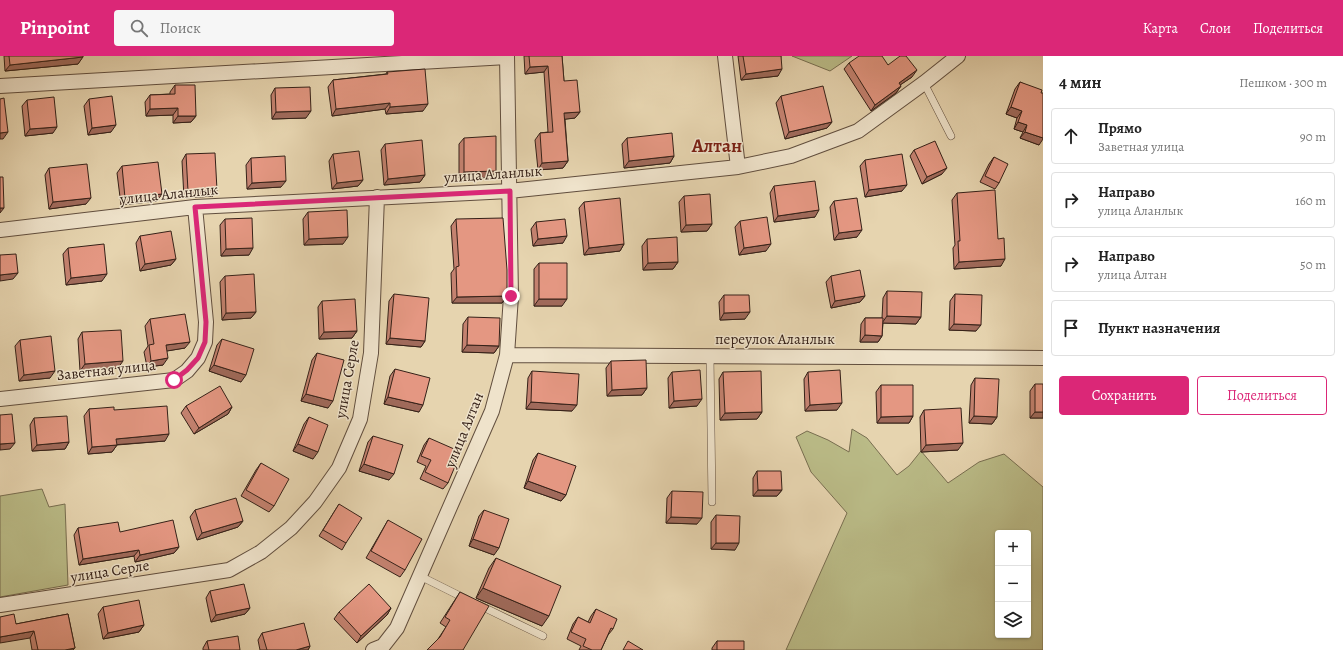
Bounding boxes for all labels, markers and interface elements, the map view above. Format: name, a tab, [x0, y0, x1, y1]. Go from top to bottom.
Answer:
search box	[114, 10, 394, 46]
text: Pinpoint	[20, 15, 90, 41]
icon: search	[128, 17, 150, 39]
text: Поиск	[160, 18, 201, 38]
text: Карта	[1143, 19, 1178, 38]
text: Слои	[1200, 19, 1231, 38]
text: Поделиться	[1253, 19, 1323, 38]
text: 4 мин	[1059, 71, 1102, 94]
text: Пешком · 300 m	[1239, 74, 1327, 91]
text: Прямо	[1098, 118, 1142, 138]
icon: ahead	[1060, 125, 1082, 147]
text: 90 m	[1300, 128, 1326, 145]
district label: Алтан	[691, 133, 742, 159]
text: Заветная улица	[1098, 138, 1184, 155]
street label: улица Аланлык	[442, 161, 543, 187]
street label: улица Аланлык	[118, 179, 219, 209]
text: Направо	[1098, 182, 1155, 202]
icon: right	[1060, 189, 1082, 211]
text: 160 m	[1295, 192, 1326, 209]
text: улица Аланлык	[1098, 202, 1183, 219]
text: Направо	[1098, 246, 1155, 266]
icon: right	[1060, 253, 1082, 275]
text: 50 m	[1300, 256, 1326, 273]
text: улица Алтан	[1098, 266, 1167, 283]
route end	[502, 287, 520, 305]
icon: arrive	[1060, 317, 1082, 339]
text: Пункт назначения	[1098, 318, 1220, 338]
street label: переулок Аланлык	[715, 329, 835, 349]
street label: улица Серле	[330, 338, 364, 421]
street label: Заветная улица	[55, 355, 157, 385]
route start	[165, 371, 183, 389]
button: Сохранить	[1059, 376, 1189, 415]
button: Поделиться	[1197, 376, 1327, 415]
street label: улица Алтан	[439, 389, 488, 472]
map controls	[995, 530, 1031, 638]
button: +	[995, 530, 1031, 566]
street label: улица Серле	[68, 555, 151, 587]
button: −	[995, 566, 1031, 602]
button: layers	[995, 602, 1031, 638]

